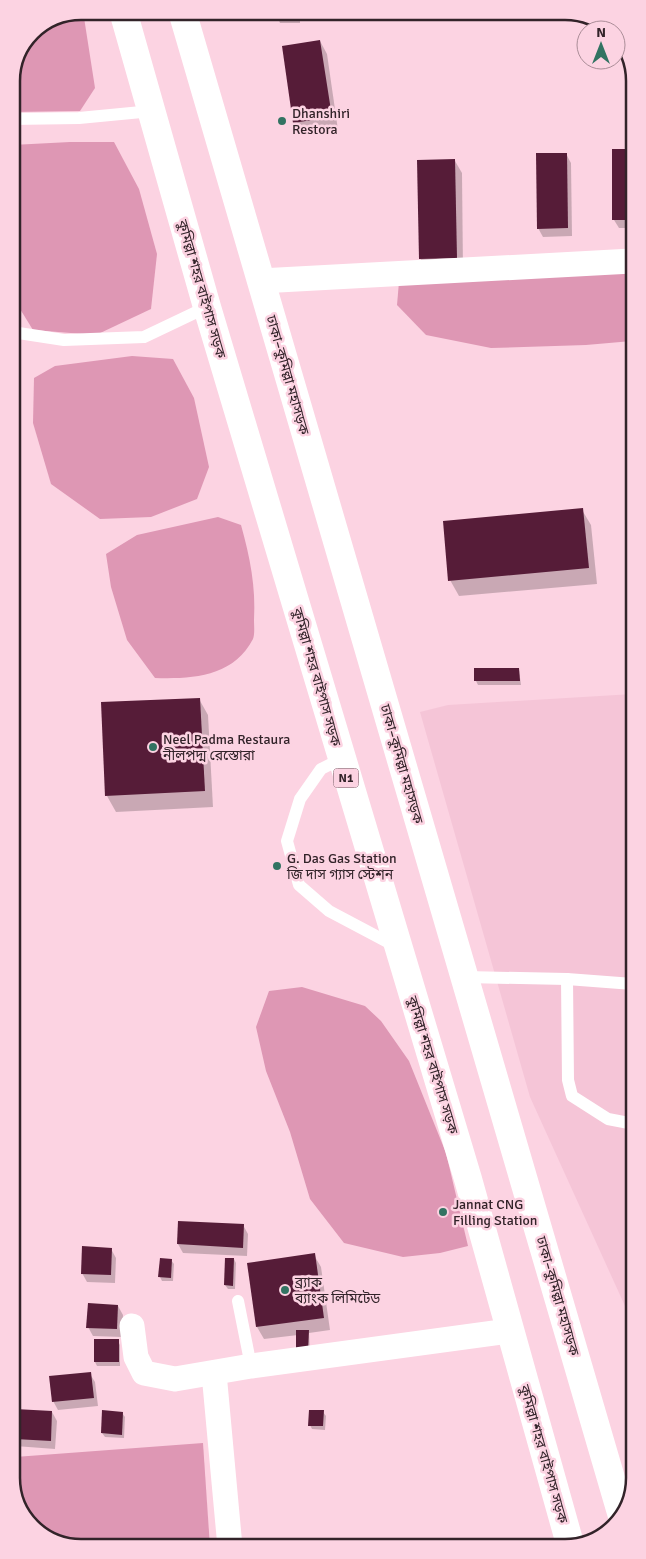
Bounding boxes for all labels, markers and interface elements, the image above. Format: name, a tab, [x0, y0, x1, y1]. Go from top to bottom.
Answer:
north arrow	[576, 20, 626, 70]
text: N	[596, 24, 606, 41]
place label: Dhanshiri Restora	[292, 105, 350, 138]
marker: Dhanshiri Restora	[276, 115, 288, 127]
street label: কুমিল্লা শহর বাইপাস সড়ক	[173, 217, 230, 361]
street label: ঢাকা–কুমিল্লা মহাসড়ক	[262, 313, 313, 437]
street label: কুমিল্লা শহর বাইপাস সড়ক	[288, 605, 345, 749]
street label: ঢাকা–কুমিল্লা মহাসড়ক	[376, 702, 427, 826]
place label: Neel Padma Restaura নীলপদ্ম রেস্তোরা	[162, 731, 290, 764]
marker: Neel Padma Restaura নীলপদ্ম রেস্তোরা	[147, 741, 159, 753]
road number: N1	[334, 768, 358, 788]
place label: G. Das Gas Station জি দাস গ্যাস স্টেশন	[286, 850, 397, 883]
marker: G. Das Gas Station জি দাস গ্যাস স্টেশন	[271, 860, 283, 872]
street label: কুমিল্লা শহর বাইপাস সড়ক	[403, 993, 462, 1137]
place label: Jannat CNG Filling Station	[453, 1196, 537, 1229]
marker: Jannat CNG Filling Station	[437, 1206, 449, 1218]
street label: ঢাকা–কুমিল্লা মহাসড়ক	[532, 1234, 583, 1358]
place label: ব্র্যাক ব্যাংক লিমিটেড	[294, 1274, 381, 1307]
marker: ব্র্যাক ব্যাংক লিমিটেড	[279, 1284, 291, 1296]
street label: কুমিল্লা শহর বাইপাস সড়ক	[515, 1382, 572, 1526]

